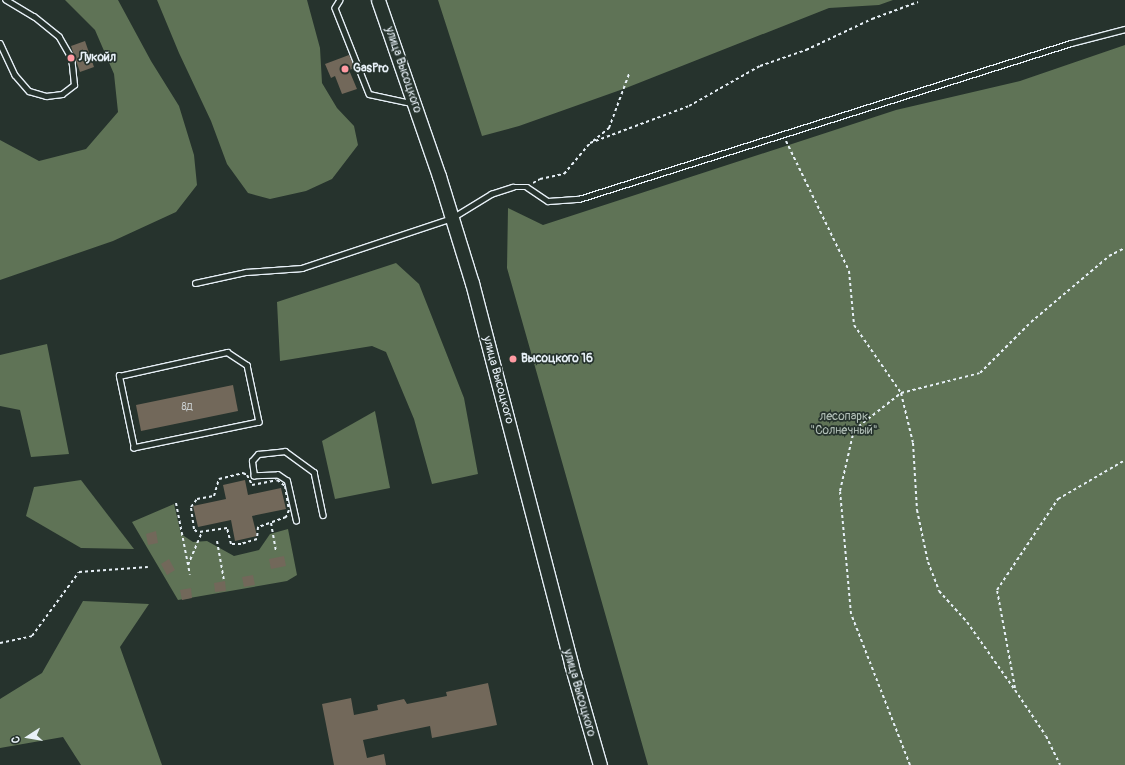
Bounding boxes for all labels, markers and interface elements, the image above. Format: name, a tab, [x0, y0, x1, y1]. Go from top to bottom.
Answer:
street label: улица Высоцкого	[382, 25, 424, 115]
place label: Лукойл	[79, 51, 116, 65]
marker: Лукойл	[66, 53, 76, 63]
place label: GasPro	[353, 62, 389, 76]
marker: GasPro	[340, 64, 350, 74]
street label: улица Высоцкого	[479, 335, 517, 425]
place label: Высоцкого 16	[521, 352, 593, 366]
marker: Высоцкого 16	[508, 354, 518, 364]
house number: 8Д	[181, 402, 193, 414]
park label: лесопарк "Солнечный"	[810, 410, 878, 438]
street label: улица Высоцкого	[560, 648, 598, 738]
north arrow	[8, 717, 48, 757]
text: С	[9, 735, 23, 744]

